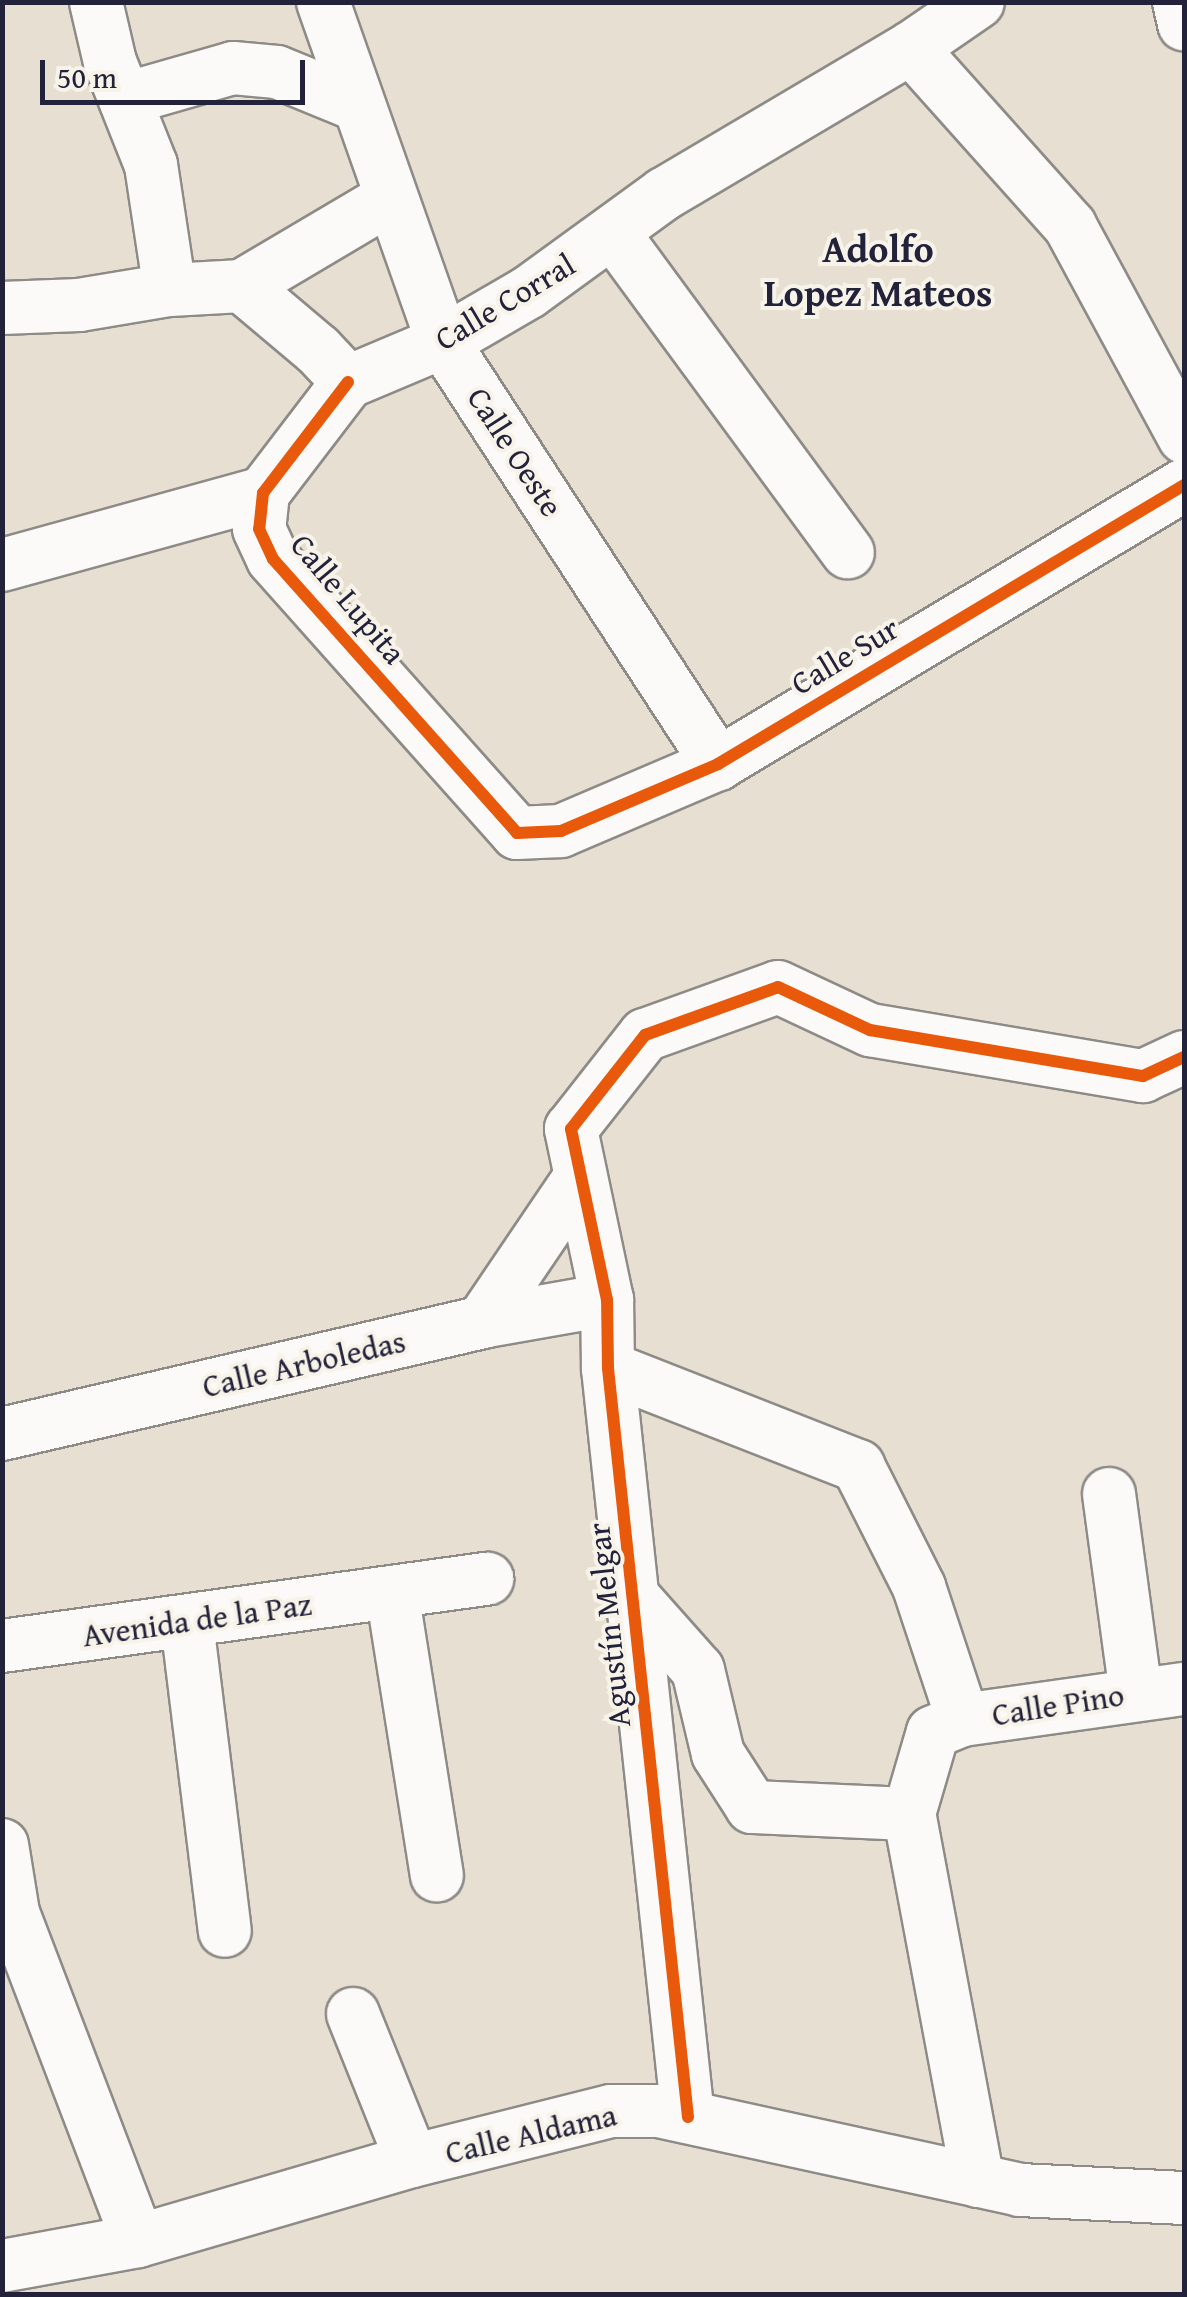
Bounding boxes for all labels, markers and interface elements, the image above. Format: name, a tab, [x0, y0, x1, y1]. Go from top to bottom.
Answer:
scale bar	[45, 40, 310, 102]
text: 50 m	[57, 55, 117, 99]
district label: Adolfo Lopez Mateos	[764, 226, 992, 316]
street label: Calle Corral	[428, 245, 582, 359]
street label: Calle Oeste	[459, 380, 571, 524]
street label: Calle Lupita	[282, 526, 414, 672]
street label: Calle Sur	[784, 609, 906, 703]
street label: Calle Arboledas	[199, 1322, 409, 1406]
street label: Agustín Melgar	[579, 1521, 639, 1729]
street label: Avenida de la Paz	[80, 1585, 314, 1655]
street label: Calle Pino	[989, 1676, 1127, 1734]
street label: Calle Aldama	[442, 2096, 620, 2172]

